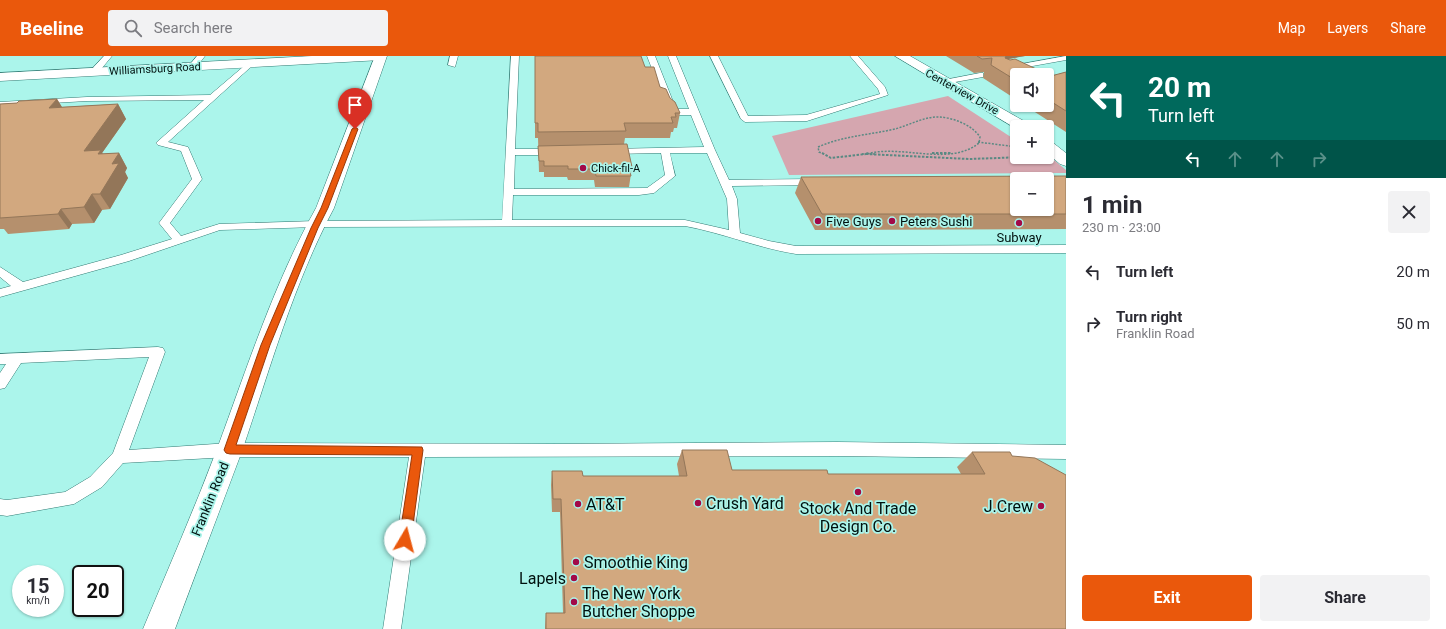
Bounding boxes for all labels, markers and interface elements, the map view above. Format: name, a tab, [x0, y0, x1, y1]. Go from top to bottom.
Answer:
search box	[108, 10, 388, 46]
text: Beeline	[20, 17, 84, 40]
icon: search	[122, 17, 144, 39]
text: Search here	[154, 19, 233, 37]
text: Map	[1278, 20, 1305, 36]
text: Layers	[1327, 20, 1368, 36]
text: Share	[1390, 20, 1426, 36]
street label: Williamsburg Road	[109, 60, 201, 78]
street label: Centerview Drive	[923, 66, 1001, 118]
map controls	[1010, 68, 1054, 216]
button: sound	[1010, 68, 1054, 112]
text: 20 m	[1148, 71, 1211, 104]
icon: left	[1082, 72, 1134, 124]
pin	[338, 88, 372, 129]
icon: arrive	[344, 94, 366, 116]
text: Turn left	[1148, 105, 1214, 126]
button: +	[1010, 120, 1054, 164]
icon: left	[1182, 148, 1204, 170]
icon: ahead	[1224, 148, 1246, 170]
icon: ahead	[1266, 148, 1288, 170]
icon: right	[1308, 148, 1330, 170]
place label: Chick-fil-A	[591, 162, 641, 175]
marker: Chick-fil-A	[578, 163, 588, 173]
button: −	[1010, 172, 1054, 216]
text: 1 min	[1082, 191, 1142, 219]
button: close	[1388, 191, 1430, 233]
place label: Five Guys	[826, 214, 882, 229]
place label: Peters Sushi	[900, 214, 972, 229]
marker: Five Guys	[813, 216, 823, 226]
marker: Peters Sushi	[887, 216, 897, 226]
marker: Subway	[1014, 218, 1024, 228]
text: 230 m · 23:00	[1082, 220, 1161, 235]
place label: Subway	[996, 230, 1042, 245]
icon: left	[1082, 261, 1104, 283]
text: Turn left	[1116, 263, 1173, 281]
text: 20 m	[1396, 263, 1430, 281]
text: Turn right	[1116, 308, 1182, 326]
icon: right	[1082, 313, 1104, 335]
text: 50 m	[1396, 315, 1430, 333]
text: Franklin Road	[1116, 326, 1195, 341]
street label: Franklin Road	[188, 460, 232, 538]
marker: Stock And Trade Design Co.	[853, 487, 863, 497]
place label: Crush Yard	[706, 494, 784, 513]
place label: AT&T	[586, 495, 625, 514]
place label: J.Crew	[984, 497, 1033, 516]
marker: Crush Yard	[693, 498, 703, 508]
marker: AT&T	[573, 499, 583, 509]
place label: Stock And Trade Design Co.	[800, 499, 916, 536]
marker: J.Crew	[1036, 501, 1046, 511]
position arrow	[384, 519, 426, 561]
place label: Smoothie King	[584, 553, 688, 572]
marker: Smoothie King	[571, 557, 581, 567]
speed limit sign: 20	[72, 565, 124, 617]
place label: Lapels	[519, 569, 566, 588]
marker: Lapels	[569, 573, 579, 583]
text: 15	[27, 574, 49, 598]
button: Exit	[1082, 575, 1252, 621]
button: Share	[1260, 575, 1430, 621]
place label: The New York Butcher Shoppe	[582, 584, 695, 621]
text: km/h	[26, 595, 50, 606]
marker: The New York Butcher Shoppe	[569, 597, 579, 607]

